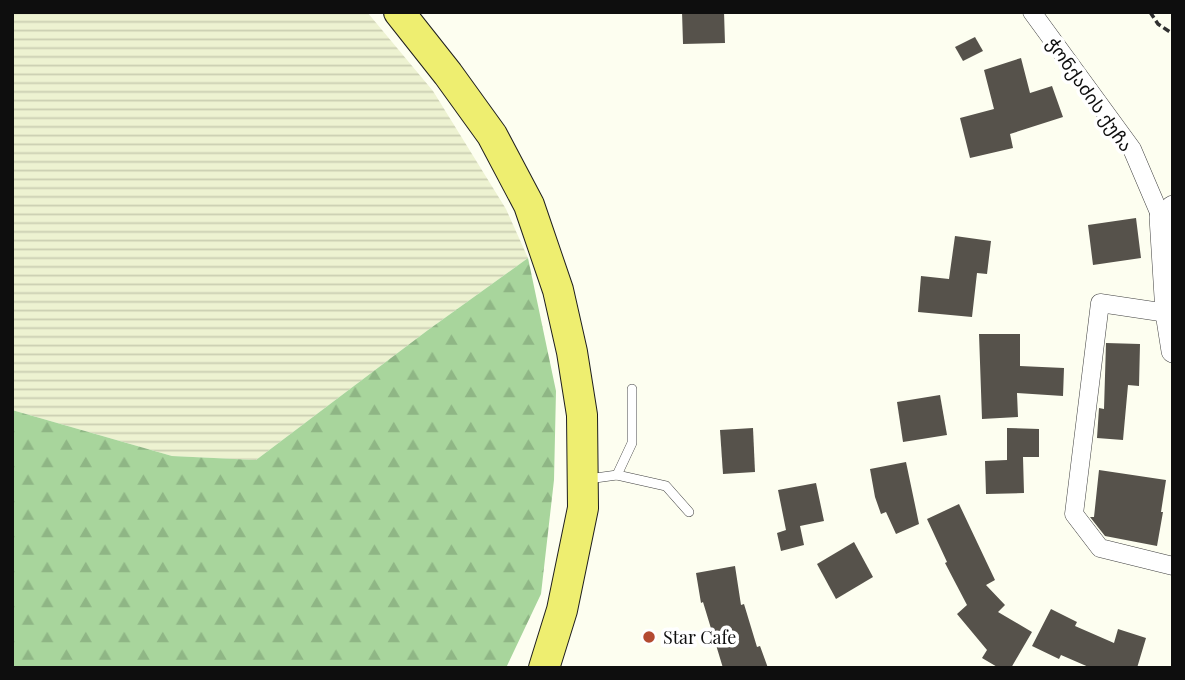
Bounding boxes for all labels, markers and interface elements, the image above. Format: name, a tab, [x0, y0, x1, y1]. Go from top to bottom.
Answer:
street label: ჭონქაძის ქუჩა	[1042, 32, 1138, 156]
place label: Star Cafe	[663, 625, 736, 649]
marker: Star Cafe	[641, 629, 657, 645]

